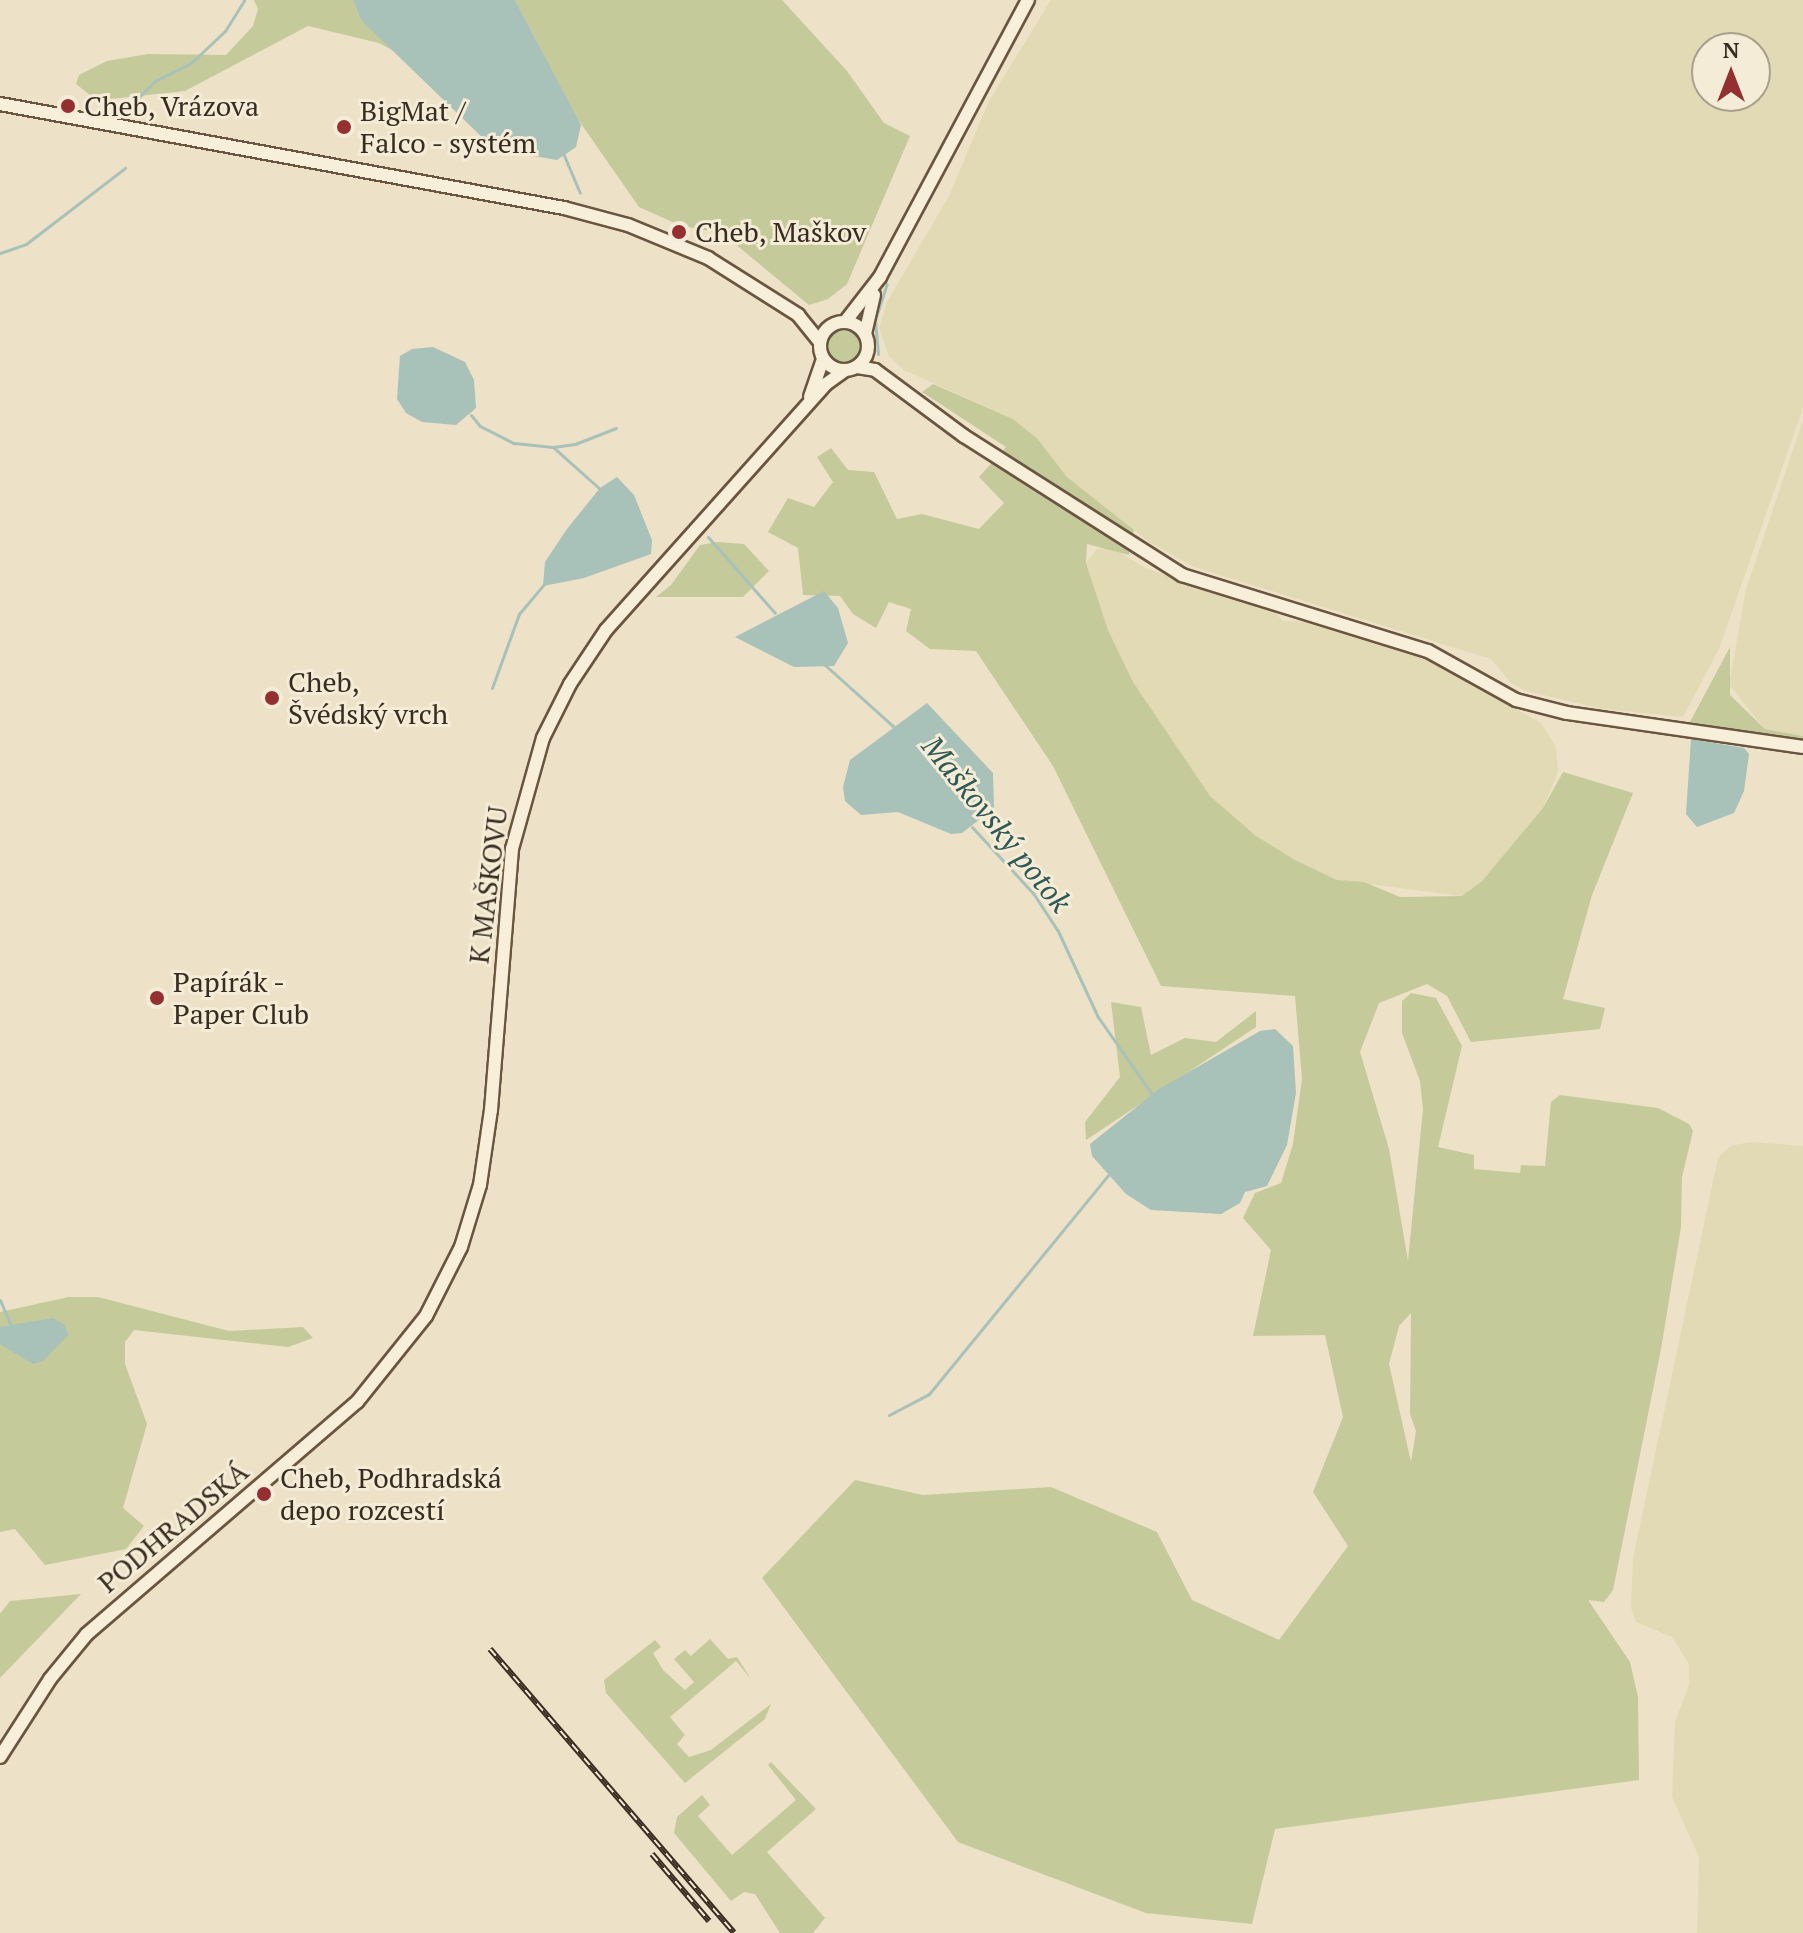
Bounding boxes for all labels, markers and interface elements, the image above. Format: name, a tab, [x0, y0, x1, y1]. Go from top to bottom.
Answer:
north arrow	[1691, 32, 1771, 112]
text: N	[1723, 35, 1739, 64]
place label: Cheb, Vrázova	[84, 89, 261, 123]
place label: BigMat / Falco - systém	[360, 94, 538, 160]
marker: Cheb, Vrázova	[59, 97, 77, 115]
marker: BigMat / Falco - systém	[335, 118, 353, 136]
place label: Cheb, Maškov	[695, 215, 867, 249]
marker: Cheb, Maškov	[670, 223, 688, 241]
place label: Cheb, Švédský vrch	[288, 665, 448, 731]
marker: Cheb, Švédský vrch	[263, 689, 281, 707]
water label: Maškovský potok	[915, 729, 1079, 919]
street label: K MAŠKOVU	[462, 805, 514, 965]
place label: Papírák - Paper Club	[173, 965, 309, 1031]
marker: Papírák - Paper Club	[148, 989, 166, 1007]
street label: PODHRADSKÁ	[91, 1454, 255, 1600]
place label: Cheb, Podhradská depo rozcestí	[280, 1461, 503, 1527]
marker: Cheb, Podhradská depo rozcestí	[255, 1485, 273, 1503]

